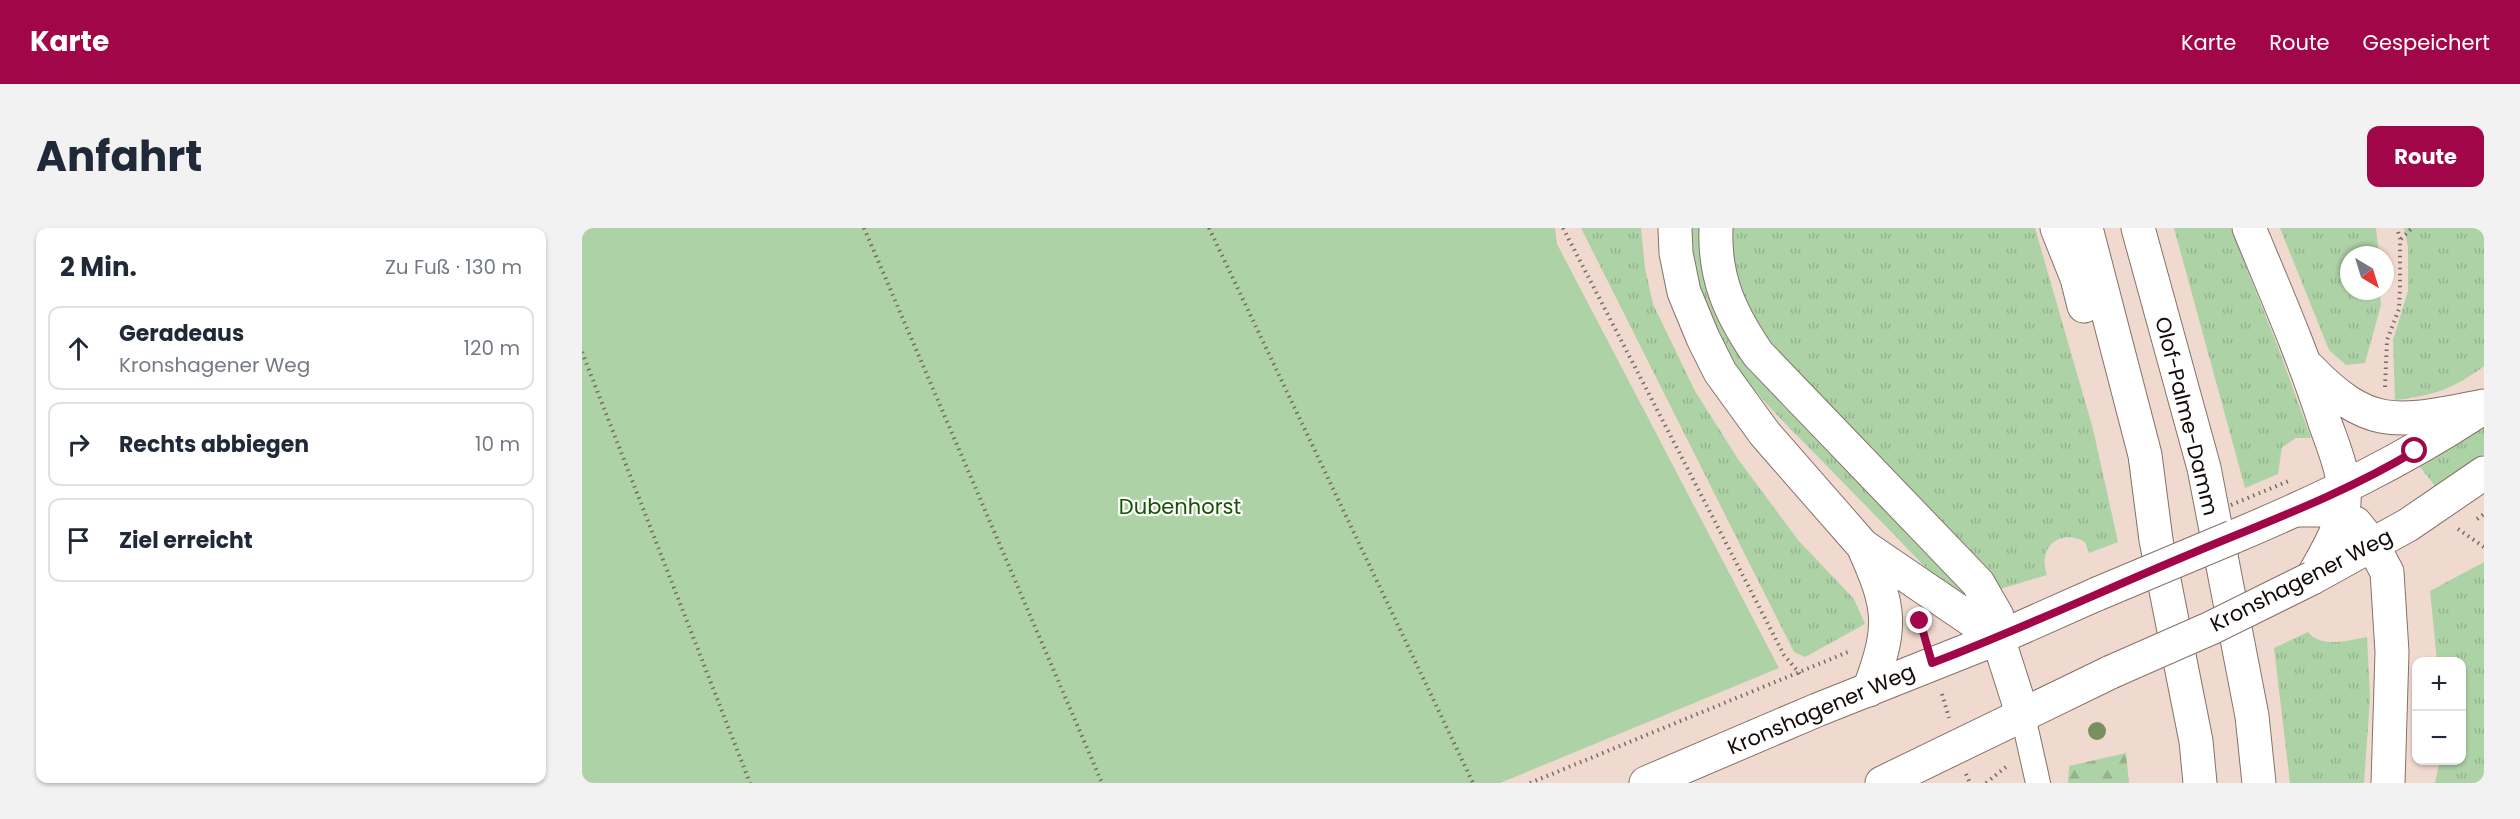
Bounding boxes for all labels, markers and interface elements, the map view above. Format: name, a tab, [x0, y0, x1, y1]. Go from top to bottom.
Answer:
text: Karte	[30, 22, 109, 61]
text: Karte	[2181, 28, 2236, 57]
text: Route	[2269, 28, 2330, 57]
text: Gespeichert	[2363, 28, 2490, 57]
button: Route	[2367, 126, 2484, 187]
text: Anfahrt	[36, 127, 202, 186]
north arrow	[2340, 246, 2394, 300]
text: 2 Min.	[60, 249, 137, 285]
text: Zu Fuß · 130 m	[385, 253, 522, 281]
street label: Olof-Palme-Damm	[2148, 314, 2226, 518]
text: Geradeaus	[119, 318, 244, 349]
icon: ahead	[62, 332, 95, 365]
text: 120 m	[464, 334, 520, 362]
text: Kronshagener Weg	[119, 351, 310, 379]
icon: right	[62, 428, 95, 461]
text: Rechts abbiegen	[119, 429, 309, 460]
text: 10 m	[475, 430, 520, 458]
route start	[2401, 437, 2427, 463]
park label: Dubenhorst	[1119, 492, 1241, 521]
street label: Kronshagener Weg	[2205, 522, 2397, 638]
icon: arrive	[62, 524, 95, 557]
text: Ziel erreicht	[119, 525, 253, 556]
route end	[1906, 607, 1932, 633]
street label: Kronshagener Weg	[1723, 656, 1919, 762]
map controls	[2412, 657, 2466, 765]
button: +	[2412, 657, 2466, 711]
button: −	[2412, 711, 2466, 765]

